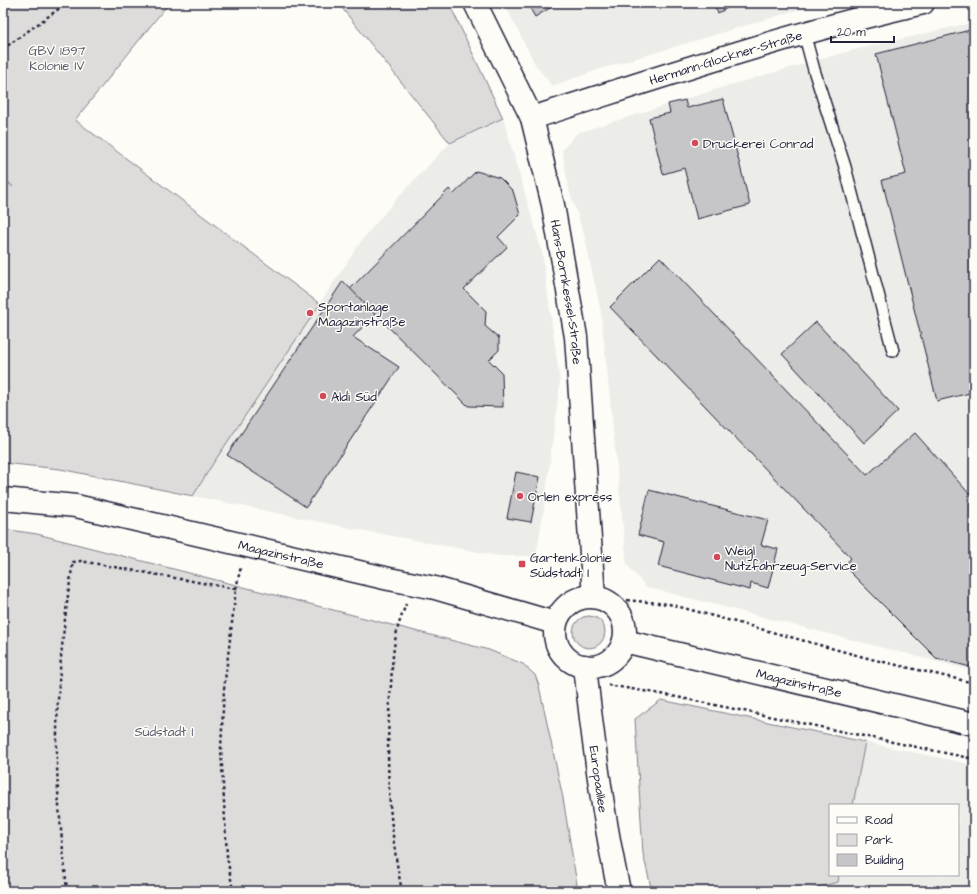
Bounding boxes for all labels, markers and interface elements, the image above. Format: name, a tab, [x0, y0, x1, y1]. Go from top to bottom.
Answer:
scale bar	[831, 18, 894, 44]
text: 20 m	[837, 24, 866, 41]
street label: Hermann-Glockner-Straße	[647, 26, 804, 90]
park label: GBV 1897 Kolonie IV	[28, 42, 86, 75]
place label: Druckerei Conrad	[703, 135, 814, 153]
marker: Druckerei Conrad	[690, 138, 700, 148]
street label: Hans-Bornkessel-Straße	[546, 218, 586, 365]
place label: Sportanlage Magazinstraße	[318, 298, 405, 332]
marker: Sportanlage Magazinstraße	[305, 308, 315, 318]
place label: Aldi Süd	[331, 388, 377, 406]
marker: Aldi Süd	[318, 391, 328, 401]
place label: Orlen express	[528, 488, 613, 506]
marker: Orlen express	[515, 491, 525, 501]
street label: Magazinstraße	[236, 536, 326, 574]
place label: Weigl Nutzfahrzeug-Service	[725, 542, 857, 576]
place label: Gartenkolonie Südstadt I	[530, 549, 612, 582]
marker: Weigl Nutzfahrzeug-Service	[712, 552, 722, 562]
marker: Gartenkolonie Südstadt I	[517, 559, 527, 569]
street label: Magazinstraße	[754, 665, 844, 702]
park label: Südstadt I	[134, 723, 194, 741]
street label: Europaallee	[584, 745, 612, 814]
legend	[829, 804, 959, 876]
text: Road	[865, 812, 893, 829]
text: Park	[865, 832, 893, 849]
text: Building	[865, 852, 903, 870]

